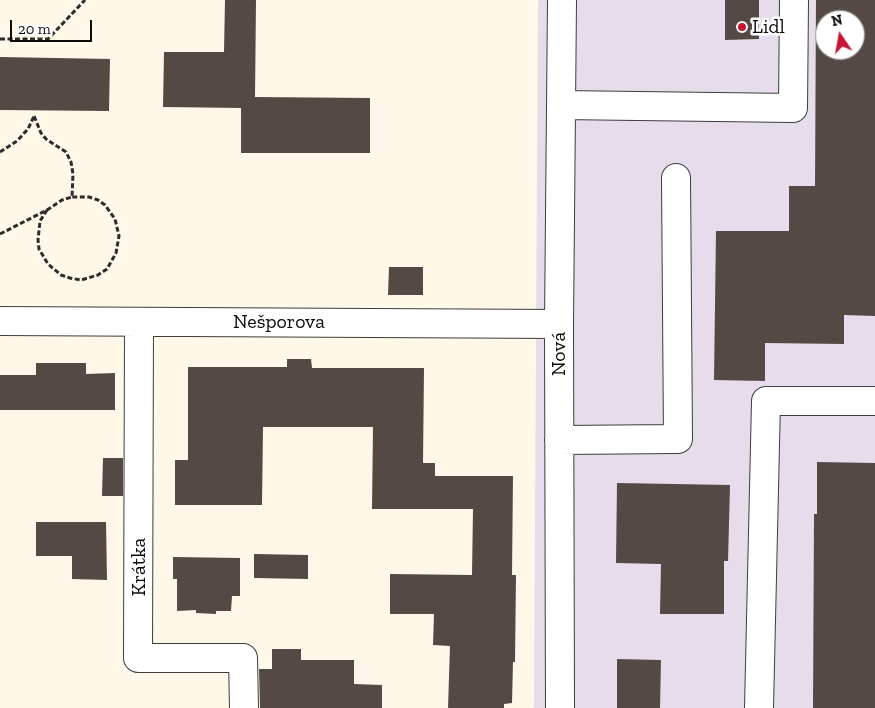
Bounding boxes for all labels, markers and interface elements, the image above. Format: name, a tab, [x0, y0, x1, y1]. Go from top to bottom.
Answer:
scale bar	[12, 10, 95, 42]
north arrow	[815, 10, 865, 60]
text: N	[830, 11, 844, 30]
place label: Lidl	[752, 15, 785, 39]
text: 20 m	[18, 20, 51, 38]
marker: Lidl	[736, 21, 748, 33]
street label: Nešporova	[233, 310, 325, 334]
street label: Nová	[547, 332, 571, 376]
street label: Krátka	[127, 538, 151, 596]

